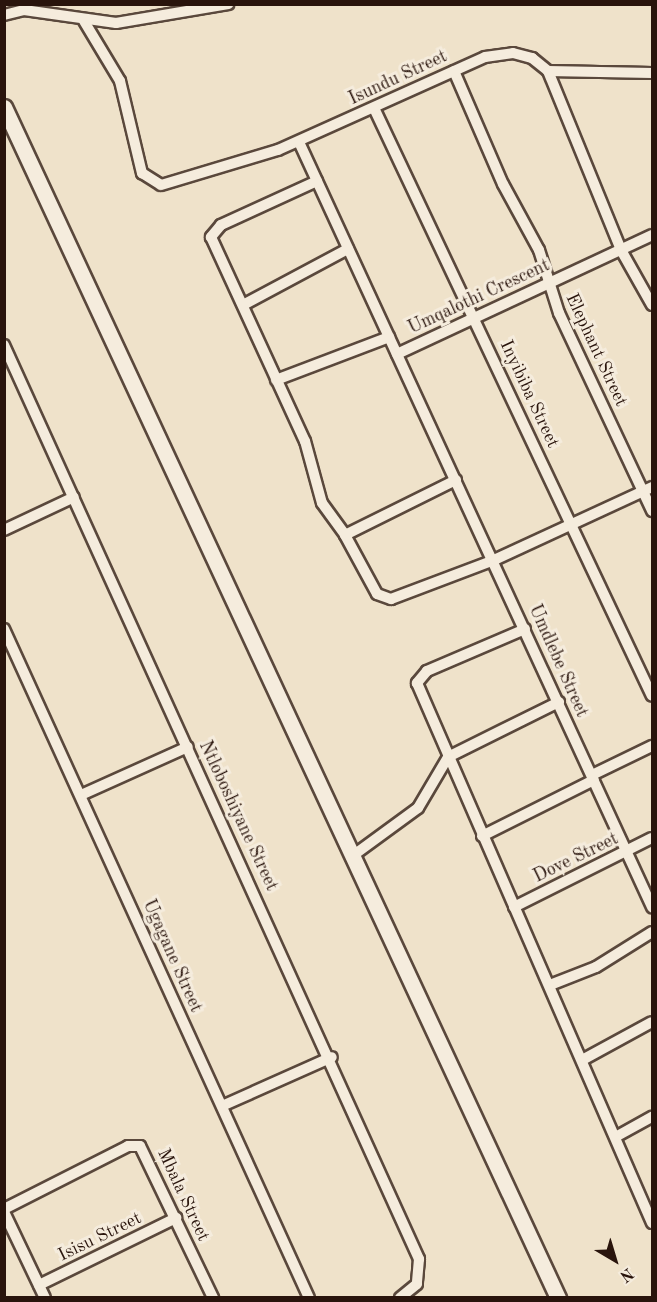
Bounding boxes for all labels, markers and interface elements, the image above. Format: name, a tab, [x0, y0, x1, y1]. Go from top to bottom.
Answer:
street label: Isundu Street	[345, 46, 451, 110]
street label: Umqalothi Crescent	[405, 255, 553, 339]
street label: Elephant Street	[560, 290, 632, 410]
street label: Inyibiba Street	[495, 337, 563, 451]
street label: Umdlebe Street	[524, 601, 592, 721]
street label: Ntloboshiyane Street	[194, 738, 282, 894]
street label: Dove Street	[530, 828, 622, 888]
street label: Ugagane Street	[137, 896, 207, 1016]
street label: Mbala Street	[152, 1145, 214, 1245]
street label: Isisu Street	[55, 1208, 145, 1266]
north arrow	[585, 1230, 645, 1290]
text: N	[616, 1264, 636, 1284]

